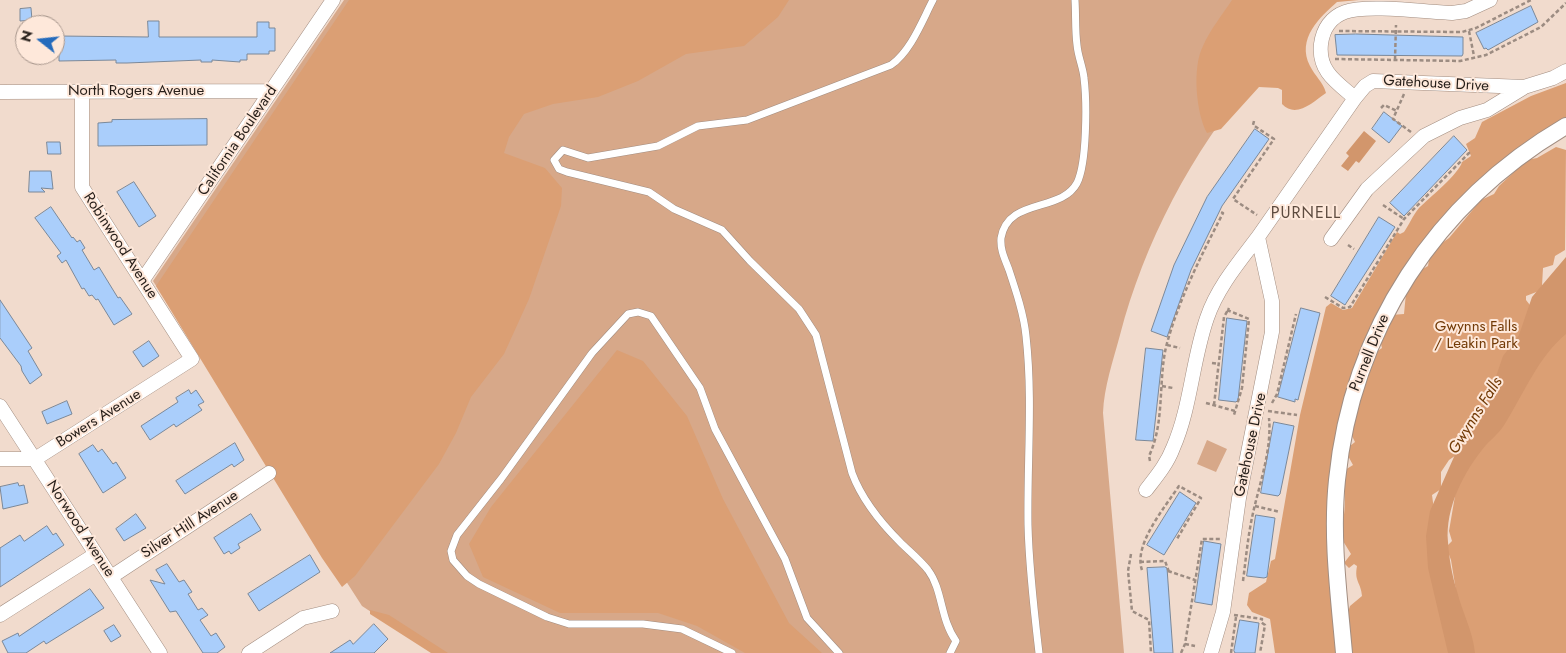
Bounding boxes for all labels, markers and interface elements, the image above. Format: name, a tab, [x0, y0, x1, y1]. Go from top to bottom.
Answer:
north arrow	[15, 15, 65, 65]
text: N	[15, 28, 38, 44]
street label: Gatehouse Drive	[1383, 72, 1489, 96]
street label: North Rogers Avenue	[68, 82, 204, 100]
street label: California Boulevard	[195, 83, 281, 199]
street label: Robinwood Avenue	[79, 190, 161, 302]
district label: PURNELL	[1270, 204, 1342, 224]
street label: Purnell Drive	[1346, 312, 1394, 394]
park label: Gwynns Falls / Leakin Park	[1434, 318, 1518, 353]
water label: Gwynns Falls	[1445, 374, 1507, 458]
street label: Bowers Avenue	[53, 386, 145, 452]
street label: Gatehouse Drive	[1231, 391, 1271, 499]
street label: Norwood Avenue	[42, 477, 118, 581]
street label: Silver Hill Avenue	[138, 487, 242, 563]

